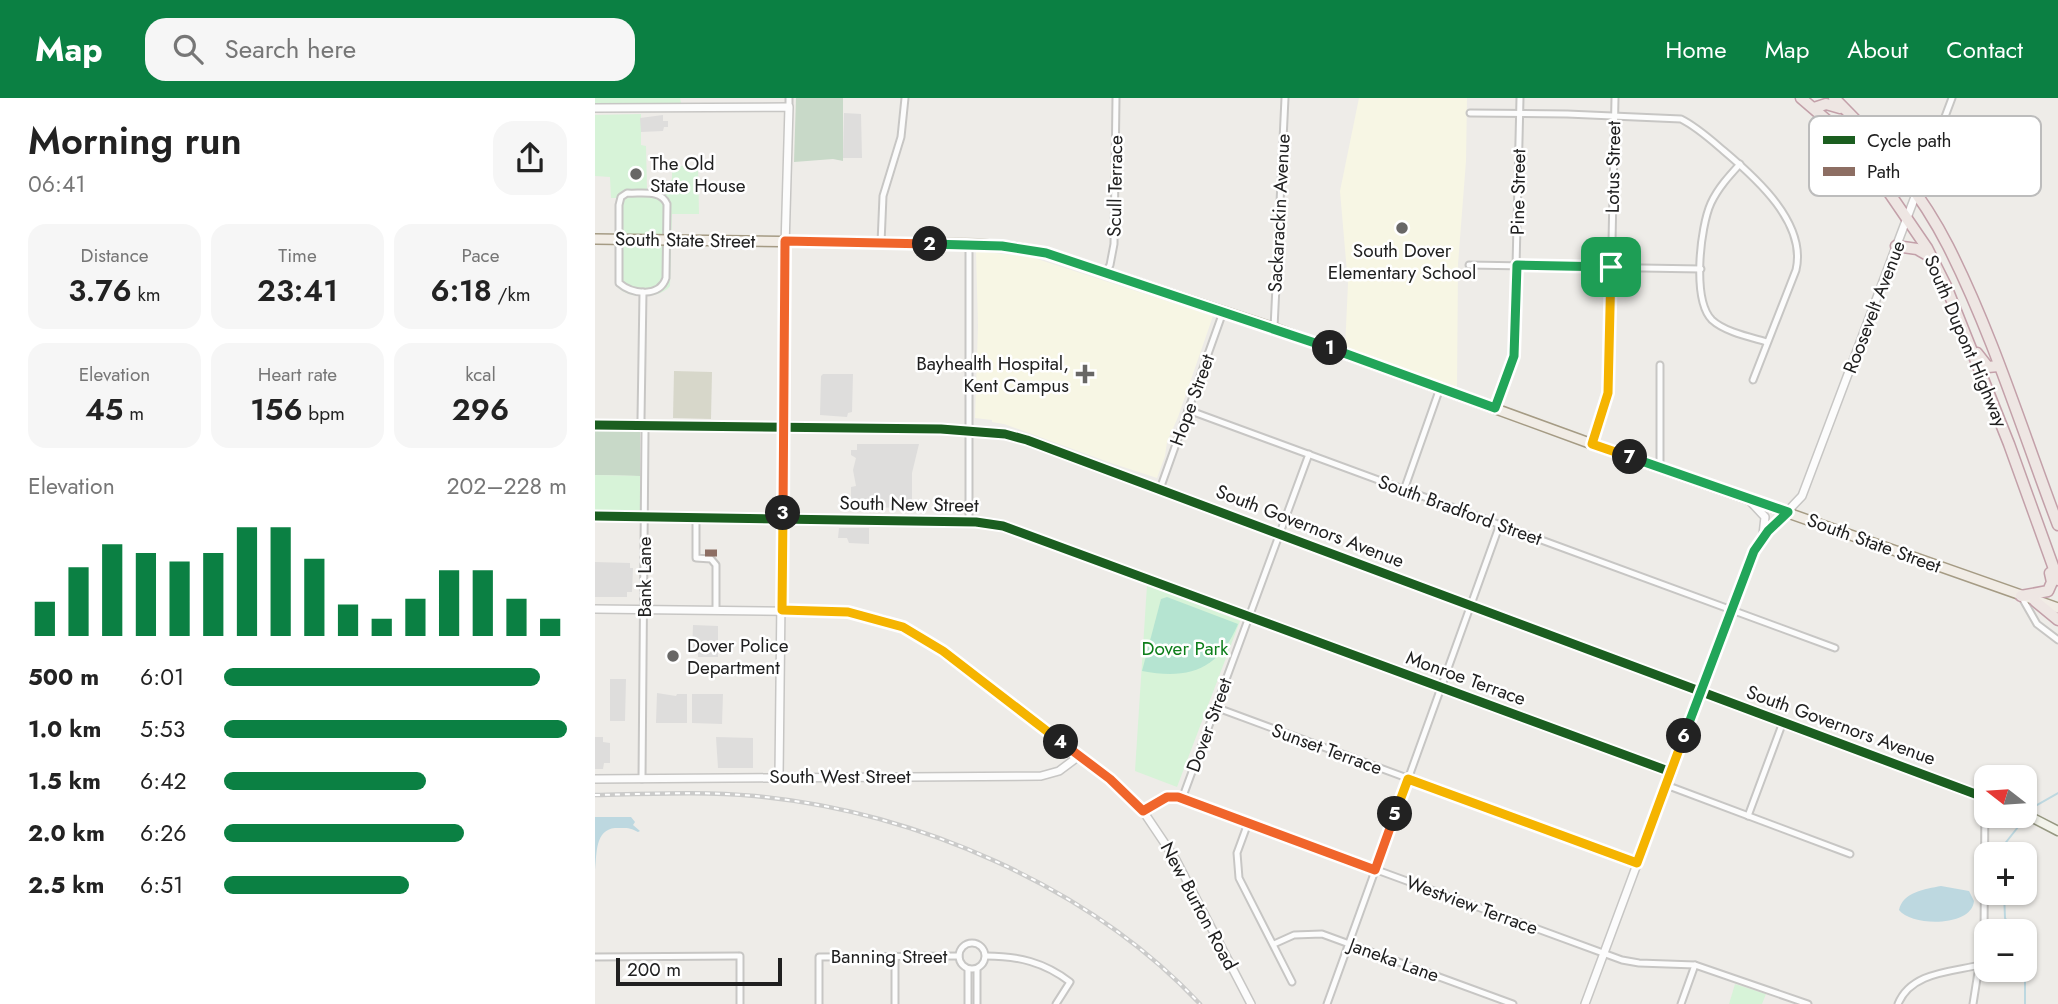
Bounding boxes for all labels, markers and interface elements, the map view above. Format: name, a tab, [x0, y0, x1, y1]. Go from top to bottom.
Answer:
search box	[145, 18, 635, 81]
text: Map	[35, 26, 103, 73]
icon: search	[169, 30, 207, 68]
text: Search here	[225, 30, 356, 68]
text: Home	[1665, 32, 1727, 67]
text: Map	[1765, 32, 1809, 67]
text: About	[1847, 32, 1908, 67]
text: Contact	[1946, 32, 2023, 67]
text: Morning run	[28, 113, 242, 168]
legend	[1809, 116, 2041, 196]
street label: Lotus Street	[1599, 120, 1627, 213]
button: share	[493, 121, 567, 195]
text: Cycle path	[1867, 127, 1952, 154]
street label: Sackarackin Avenue	[1261, 133, 1297, 293]
street label: Scull Terrace	[1101, 135, 1129, 237]
street label: Pine Street	[1504, 148, 1532, 235]
place label: The Old State House	[650, 150, 746, 199]
text: Path	[1867, 158, 1901, 185]
marker: The Old State House	[628, 166, 644, 182]
text: 06:41	[28, 167, 86, 201]
marker: South Dover Elementary School	[1394, 220, 1410, 236]
street label: South State Street	[615, 225, 756, 255]
pin: 2	[913, 226, 947, 262]
text: 2	[923, 230, 936, 257]
place label: South Dover Elementary School	[1328, 237, 1476, 286]
pin	[1581, 237, 1641, 297]
street label: Roosevelt Avenue	[1836, 237, 1912, 377]
text: Distance	[80, 242, 149, 269]
text: Time	[278, 242, 317, 269]
text: Pace	[462, 242, 499, 269]
icon: arrive	[1592, 248, 1630, 286]
street label: South Dupont Highway	[1917, 251, 2015, 432]
text: 3.76	[68, 269, 132, 312]
text: 23:41	[257, 269, 338, 312]
text: 6:18	[430, 269, 492, 312]
text: km	[132, 281, 161, 308]
text: /km	[492, 281, 531, 308]
pin: 1	[1313, 330, 1347, 366]
text: 1	[1325, 334, 1334, 361]
place label: Bayhealth Hospital, Kent Campus	[916, 350, 1069, 399]
street label: Hope Street	[1163, 350, 1221, 450]
text: Elevation	[79, 361, 150, 388]
text: Heart rate	[258, 361, 337, 388]
text: kcal	[465, 361, 496, 388]
marker: Bayhealth Hospital, Kent Campus	[1075, 364, 1095, 384]
text: 45	[85, 388, 123, 431]
text: 156	[250, 388, 303, 431]
text: 296	[452, 388, 509, 431]
text: m	[123, 400, 144, 427]
text: bpm	[303, 400, 345, 427]
pin: 7	[1613, 440, 1647, 474]
text: 7	[1624, 443, 1635, 470]
street label: South Bradford Street	[1374, 468, 1546, 552]
text: Elevation	[28, 469, 115, 503]
text: 202–228 m	[446, 469, 567, 503]
street label: South Governors Avenue	[1212, 478, 1408, 574]
street label: South New Street	[839, 489, 979, 519]
pin: 3	[765, 496, 801, 530]
text: 3	[777, 499, 788, 526]
street label: South State Street	[1803, 506, 1945, 580]
street label: Bank Lane	[631, 536, 658, 618]
place label: Dover Police Department	[687, 632, 789, 681]
park label: Dover Park	[1142, 635, 1229, 662]
street label: Monroe Terrace	[1402, 644, 1530, 712]
marker: Dover Police Department	[665, 648, 681, 664]
text: 500 m	[28, 660, 99, 694]
text: 6:01	[140, 660, 184, 694]
street label: Dover Street	[1179, 674, 1239, 776]
street label: South Governors Avenue	[1743, 678, 1940, 772]
text: 1.0 km	[28, 712, 101, 746]
text: 5:53	[140, 712, 185, 746]
street label: Sunset Terrace	[1268, 717, 1386, 782]
pin: 6	[1667, 718, 1701, 754]
text: 6	[1677, 722, 1690, 749]
pin: 4	[1043, 724, 1079, 760]
text: 4	[1054, 728, 1067, 755]
street label: South West Street	[769, 763, 911, 790]
text: 1.5 km	[28, 764, 101, 798]
text: 6:42	[140, 764, 187, 798]
north arrow	[1974, 765, 2037, 828]
map controls	[1974, 765, 2037, 982]
pin: 5	[1377, 796, 1413, 832]
text: 5	[1388, 800, 1401, 827]
text: 2.0 km	[28, 816, 105, 850]
text: 6:26	[140, 816, 186, 850]
street label: New Burton Road	[1154, 837, 1244, 975]
button: +	[1974, 842, 2037, 905]
text: 2.5 km	[28, 868, 104, 902]
text: 6:51	[140, 868, 183, 902]
street label: Westview Terrace	[1402, 869, 1542, 941]
button: −	[1974, 919, 2037, 982]
street label: Janeka Lane	[1342, 930, 1443, 989]
street label: Banning Street	[831, 943, 948, 970]
scale bar	[616, 955, 782, 987]
text: 200 m	[627, 956, 681, 983]

